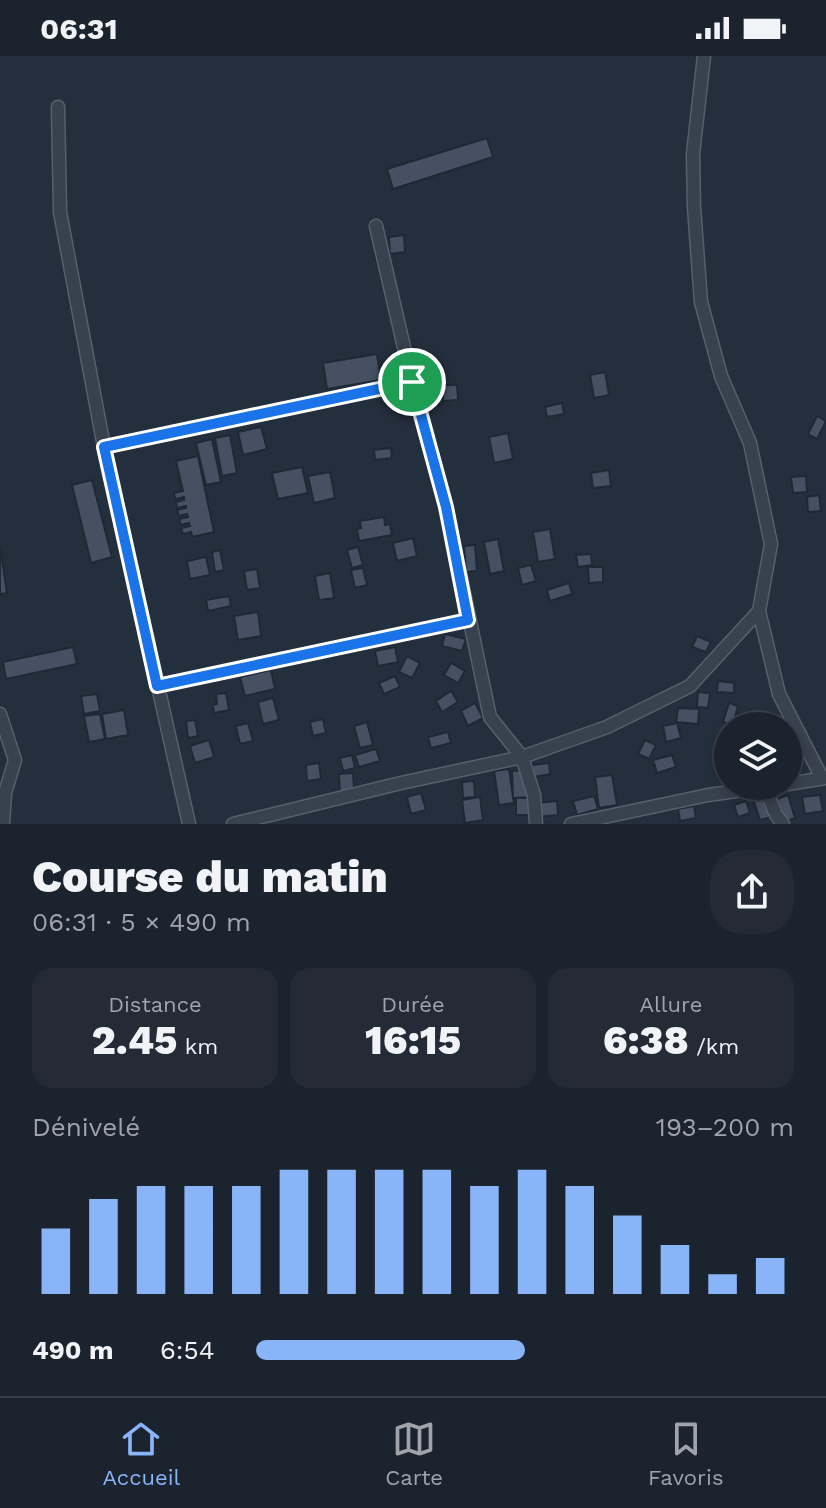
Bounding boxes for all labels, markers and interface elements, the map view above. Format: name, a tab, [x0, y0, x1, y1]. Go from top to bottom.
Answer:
text: 06:31	[40, 11, 118, 46]
pin	[378, 348, 446, 416]
icon: arrive	[390, 360, 434, 404]
map controls	[714, 712, 802, 800]
button: layers	[714, 712, 802, 800]
button: share	[710, 850, 794, 934]
text: Course du matin	[32, 851, 388, 903]
text: 06:31 · 5 × 490 m	[32, 907, 251, 937]
text: Distance	[108, 992, 202, 1017]
text: Durée	[381, 992, 445, 1017]
text: Allure	[640, 992, 702, 1017]
text: 2.45	[92, 1017, 177, 1064]
text: 16:15	[365, 1017, 461, 1064]
text: 6:38	[603, 1017, 689, 1064]
text: km	[177, 1034, 218, 1059]
text: /km	[689, 1034, 739, 1059]
text: Dénivelé	[32, 1112, 140, 1142]
text: 193–200 m	[656, 1112, 794, 1142]
text: 490 m	[32, 1335, 113, 1365]
text: 6:54	[160, 1335, 215, 1365]
tab: Accueil	[102, 1417, 180, 1490]
tab: Carte	[385, 1417, 443, 1490]
tab: Favoris	[648, 1417, 723, 1490]

